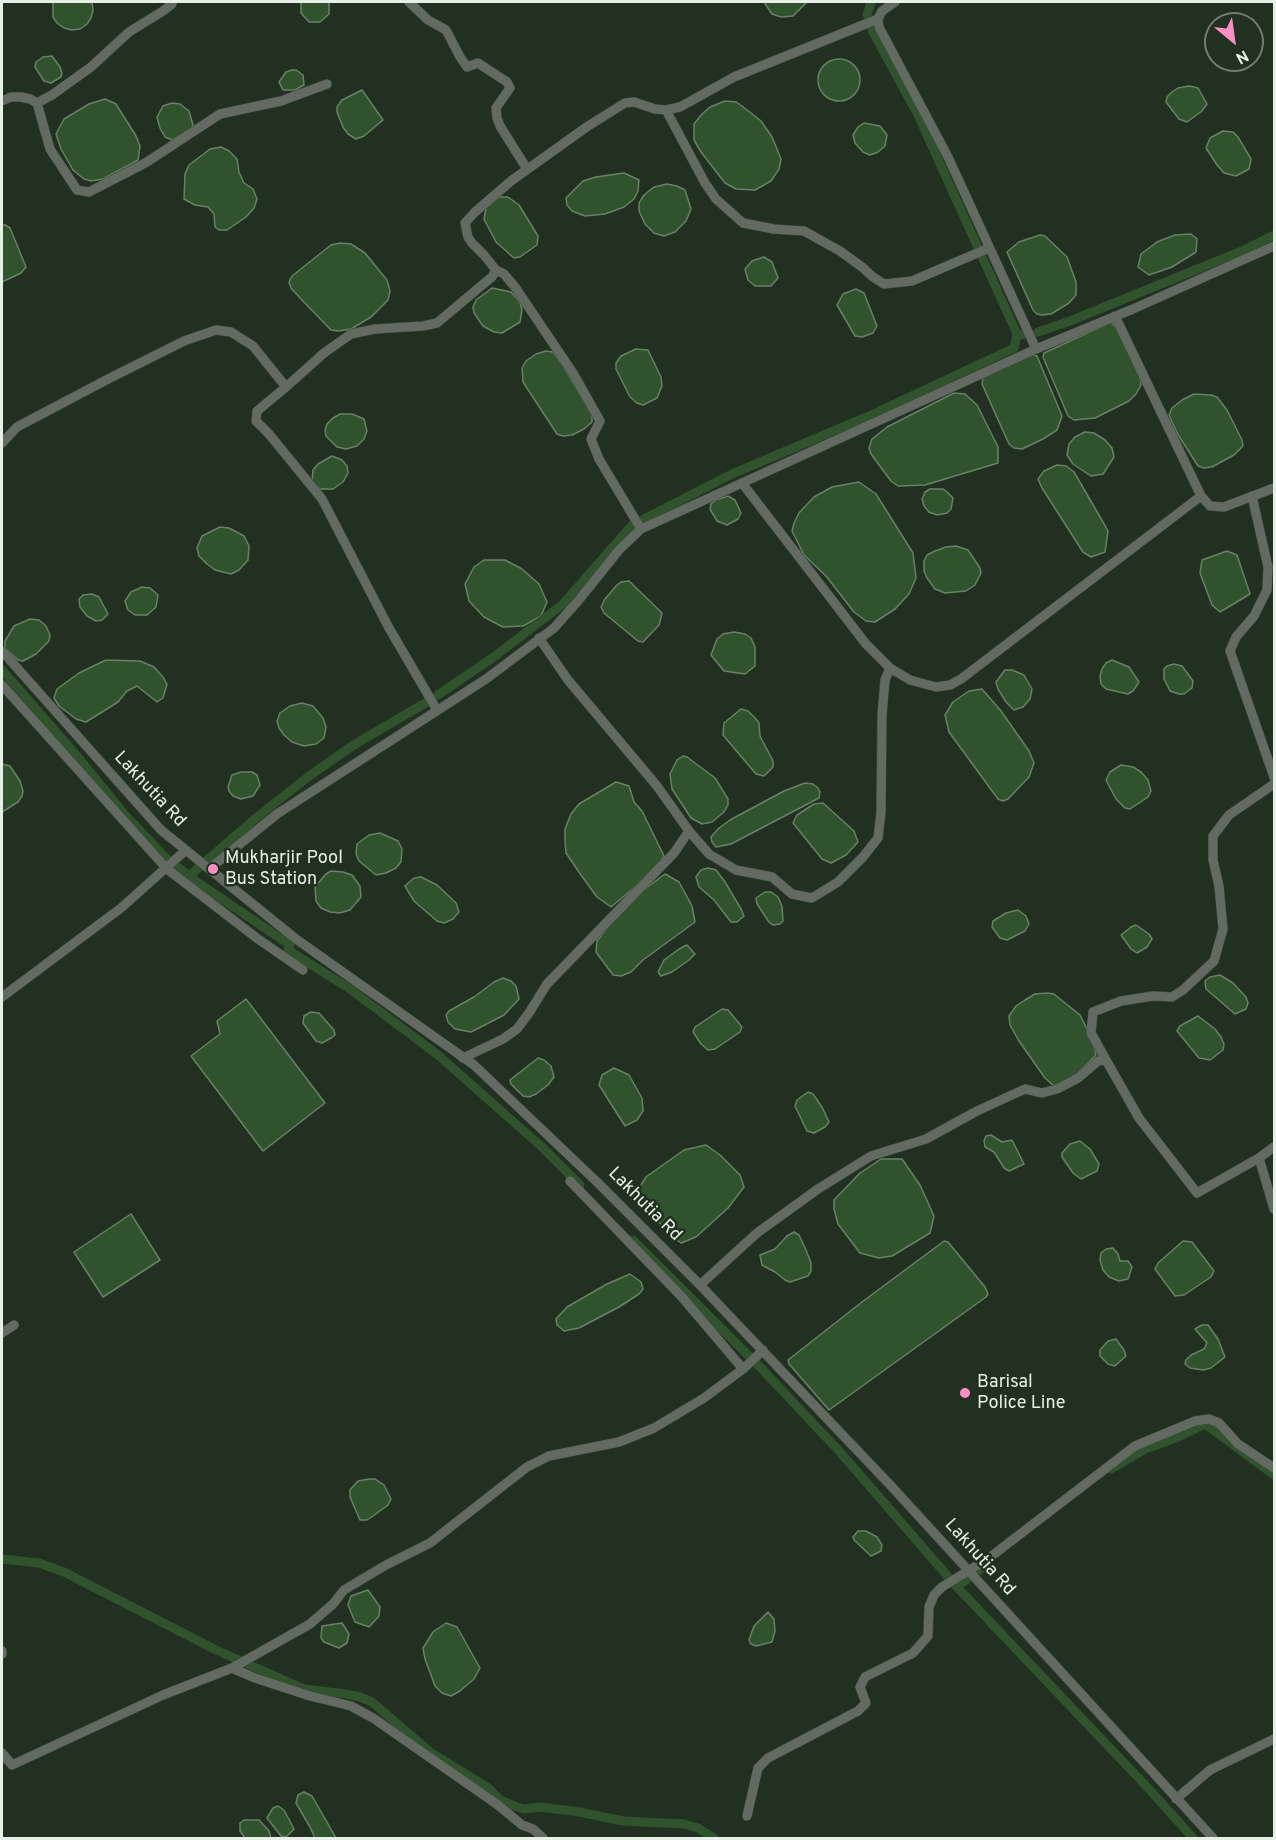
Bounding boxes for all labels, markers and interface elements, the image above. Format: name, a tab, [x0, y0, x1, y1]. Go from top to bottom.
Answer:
north arrow	[1204, 12, 1264, 72]
text: N	[1232, 44, 1252, 68]
street label: Lakhutia Rd	[108, 748, 190, 832]
place label: Mukharjir Pool Bus Station	[225, 848, 343, 890]
marker: Mukharjir Pool Bus Station	[206, 862, 220, 876]
street label: Lakhutia Rd	[603, 1164, 685, 1246]
place label: Barisal Police Line	[977, 1372, 1066, 1414]
marker: Barisal Police Line	[958, 1386, 972, 1400]
street label: Lakhutia Rd	[939, 1515, 1019, 1601]

